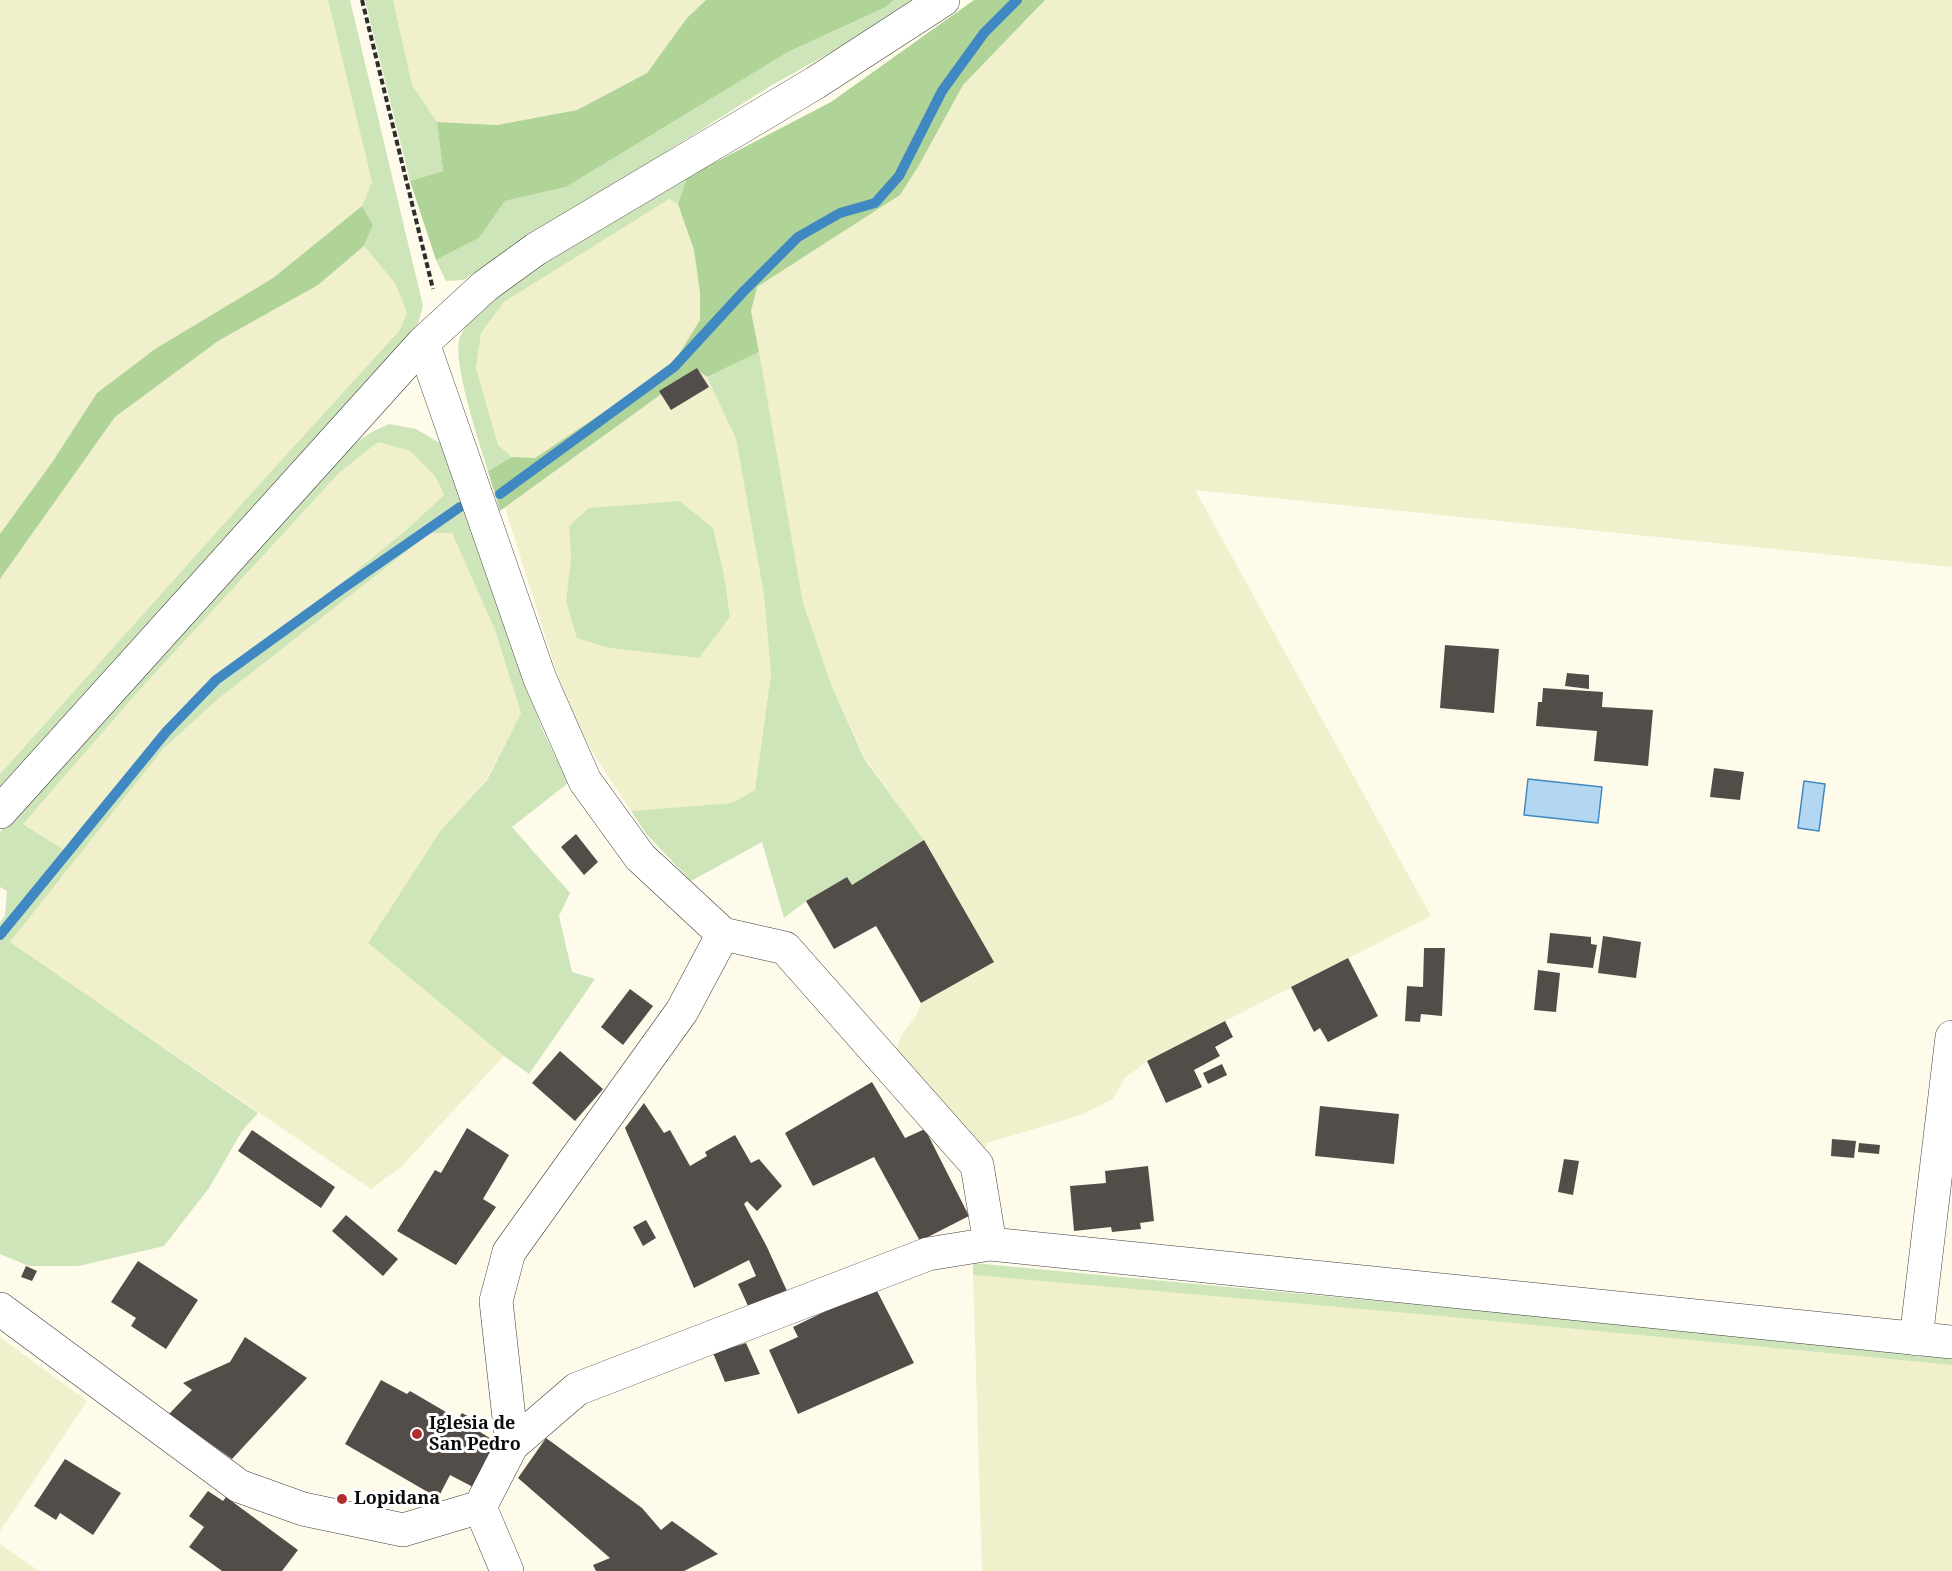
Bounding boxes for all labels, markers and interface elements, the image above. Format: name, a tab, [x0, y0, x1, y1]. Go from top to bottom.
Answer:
place label: Iglesia de San Pedro	[429, 1413, 521, 1456]
marker: Iglesia de San Pedro	[410, 1427, 424, 1441]
place label: Lopidana	[354, 1488, 440, 1510]
marker: Lopidana	[335, 1492, 349, 1506]

